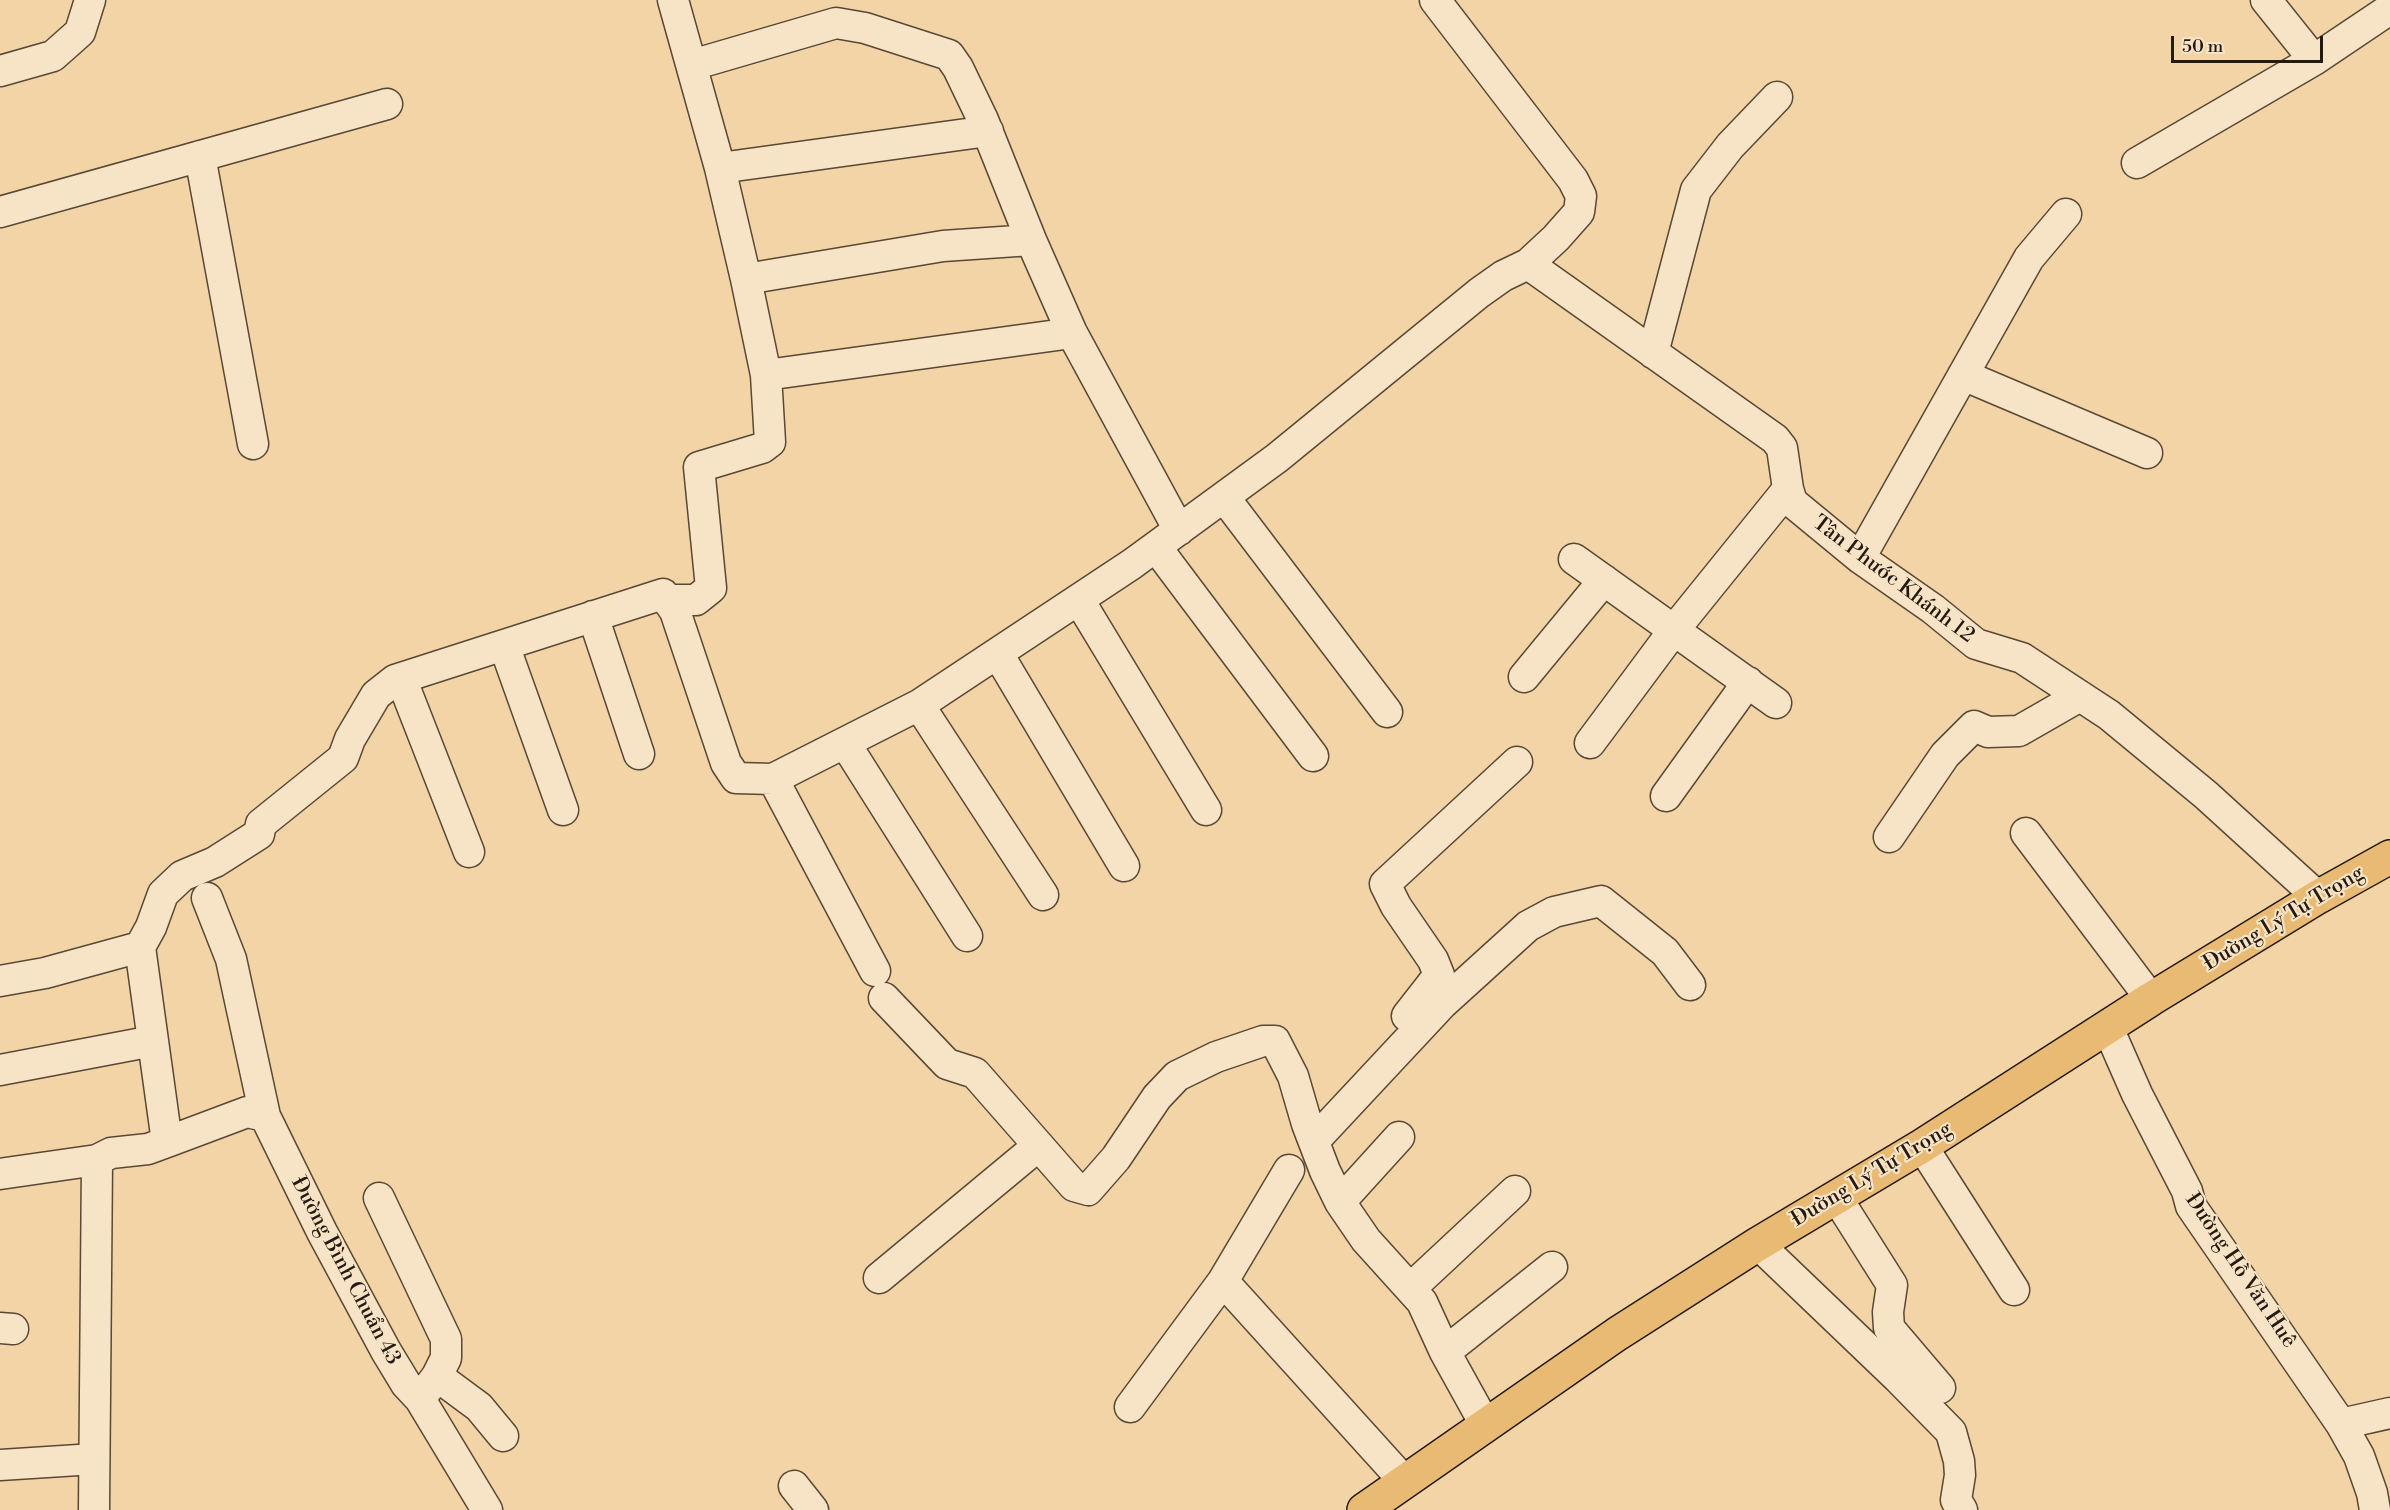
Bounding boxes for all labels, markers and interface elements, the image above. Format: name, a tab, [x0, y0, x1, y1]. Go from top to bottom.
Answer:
scale bar	[2174, 24, 2326, 62]
text: 50 m	[2182, 35, 2223, 58]
street label: Tân Phước Khánh 12	[1807, 511, 1979, 649]
street label: Đường Lý Tự Trọng	[2199, 861, 2369, 977]
street label: Đường Lý Tự Trọng	[1787, 1117, 1957, 1233]
street label: Đường Bình Chuẩn 43	[285, 1173, 405, 1369]
street label: Đường Hồ Văn Huê	[2179, 1189, 2301, 1353]

